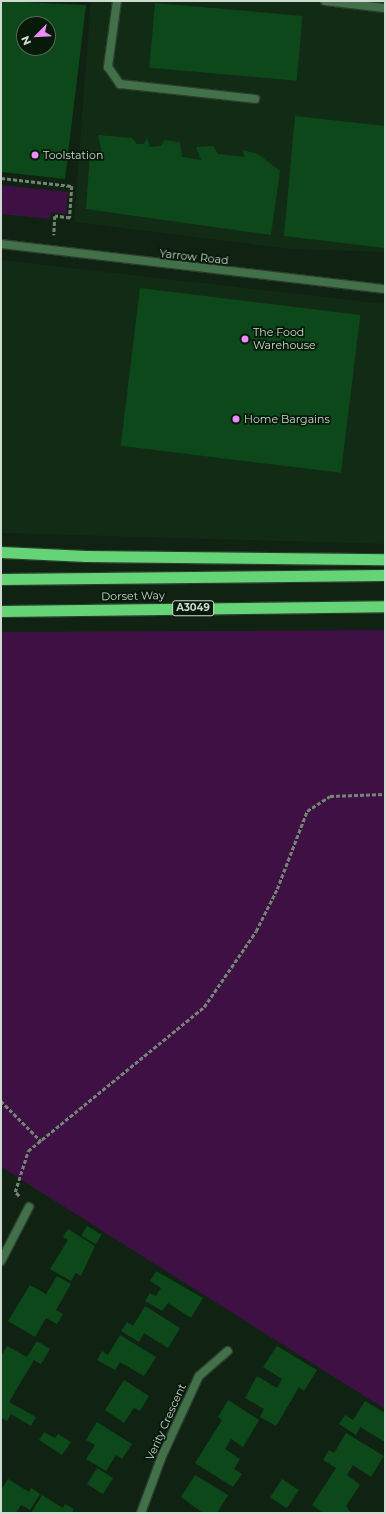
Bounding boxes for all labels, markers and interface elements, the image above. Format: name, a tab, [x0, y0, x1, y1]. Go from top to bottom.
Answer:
north arrow	[16, 16, 56, 56]
text: N	[18, 34, 34, 47]
place label: Toolstation	[43, 148, 103, 162]
marker: Toolstation	[30, 150, 40, 160]
street label: Yarrow Road	[159, 247, 229, 267]
place label: The Food Warehouse	[253, 326, 316, 352]
marker: The Food Warehouse	[240, 334, 250, 344]
place label: Home Bargains	[244, 412, 330, 426]
marker: Home Bargains	[231, 414, 241, 424]
street label: Dorset Way	[101, 589, 165, 603]
road number: A3049	[172, 600, 214, 616]
street label: Verity Crescent	[143, 1382, 189, 1462]

